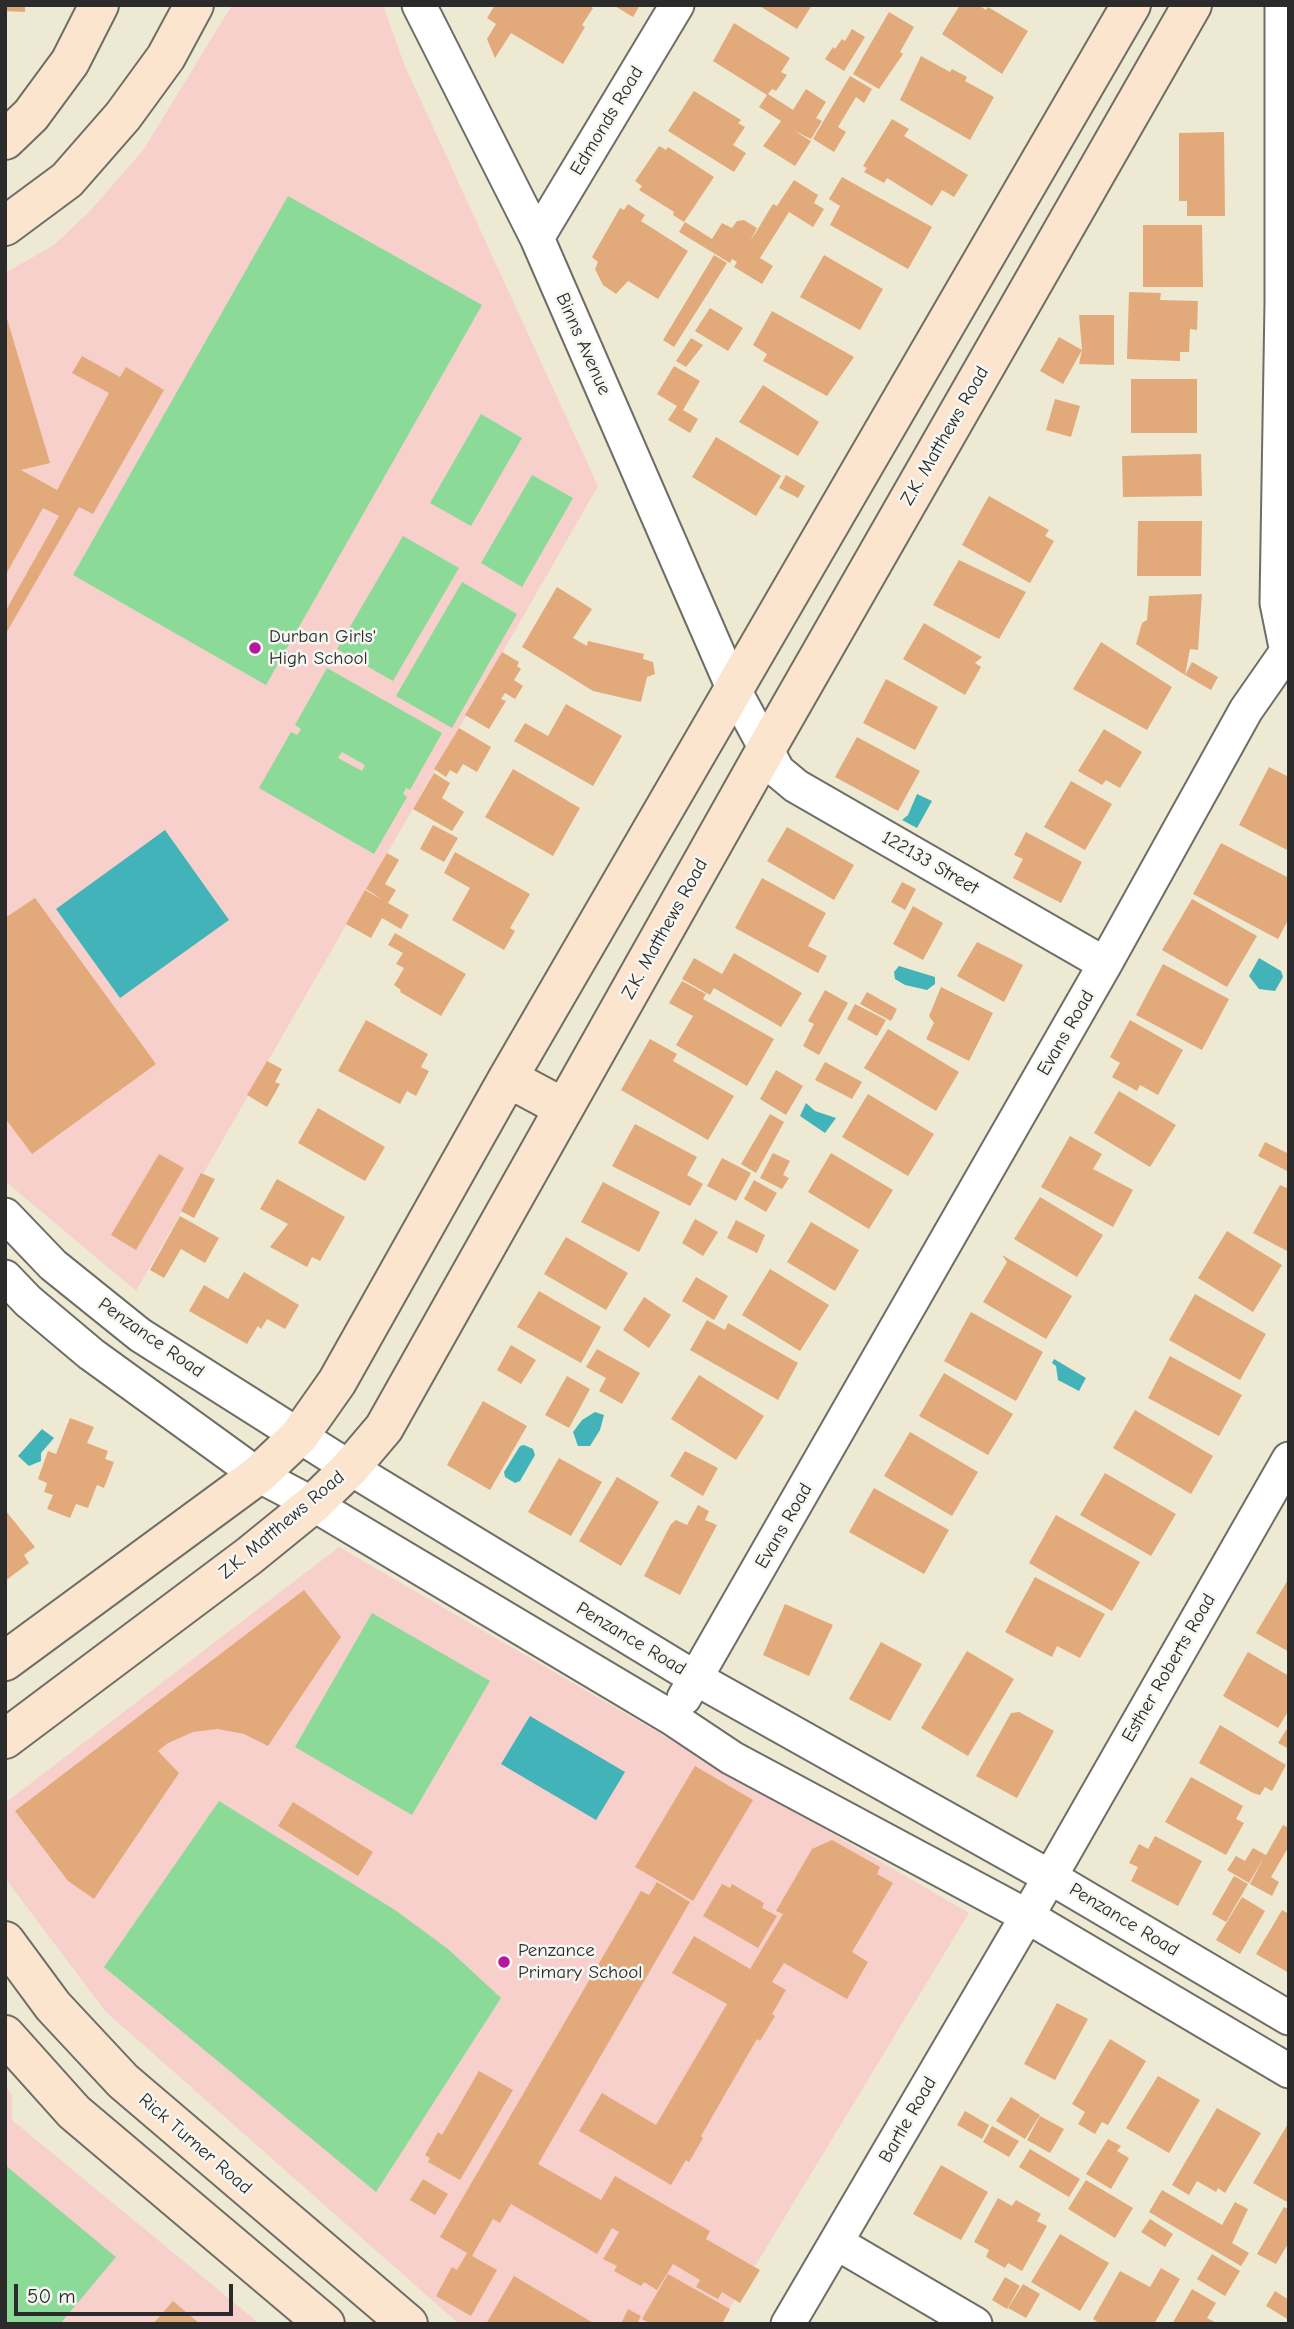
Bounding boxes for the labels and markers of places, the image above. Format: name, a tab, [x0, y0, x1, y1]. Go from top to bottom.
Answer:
place label: Durban Girls' High School	[269, 626, 376, 670]
marker: Durban Girls' High School	[247, 640, 263, 656]
place label: Penzance Primary School	[518, 1940, 642, 1984]
marker: Penzance Primary School	[496, 1954, 512, 1970]

